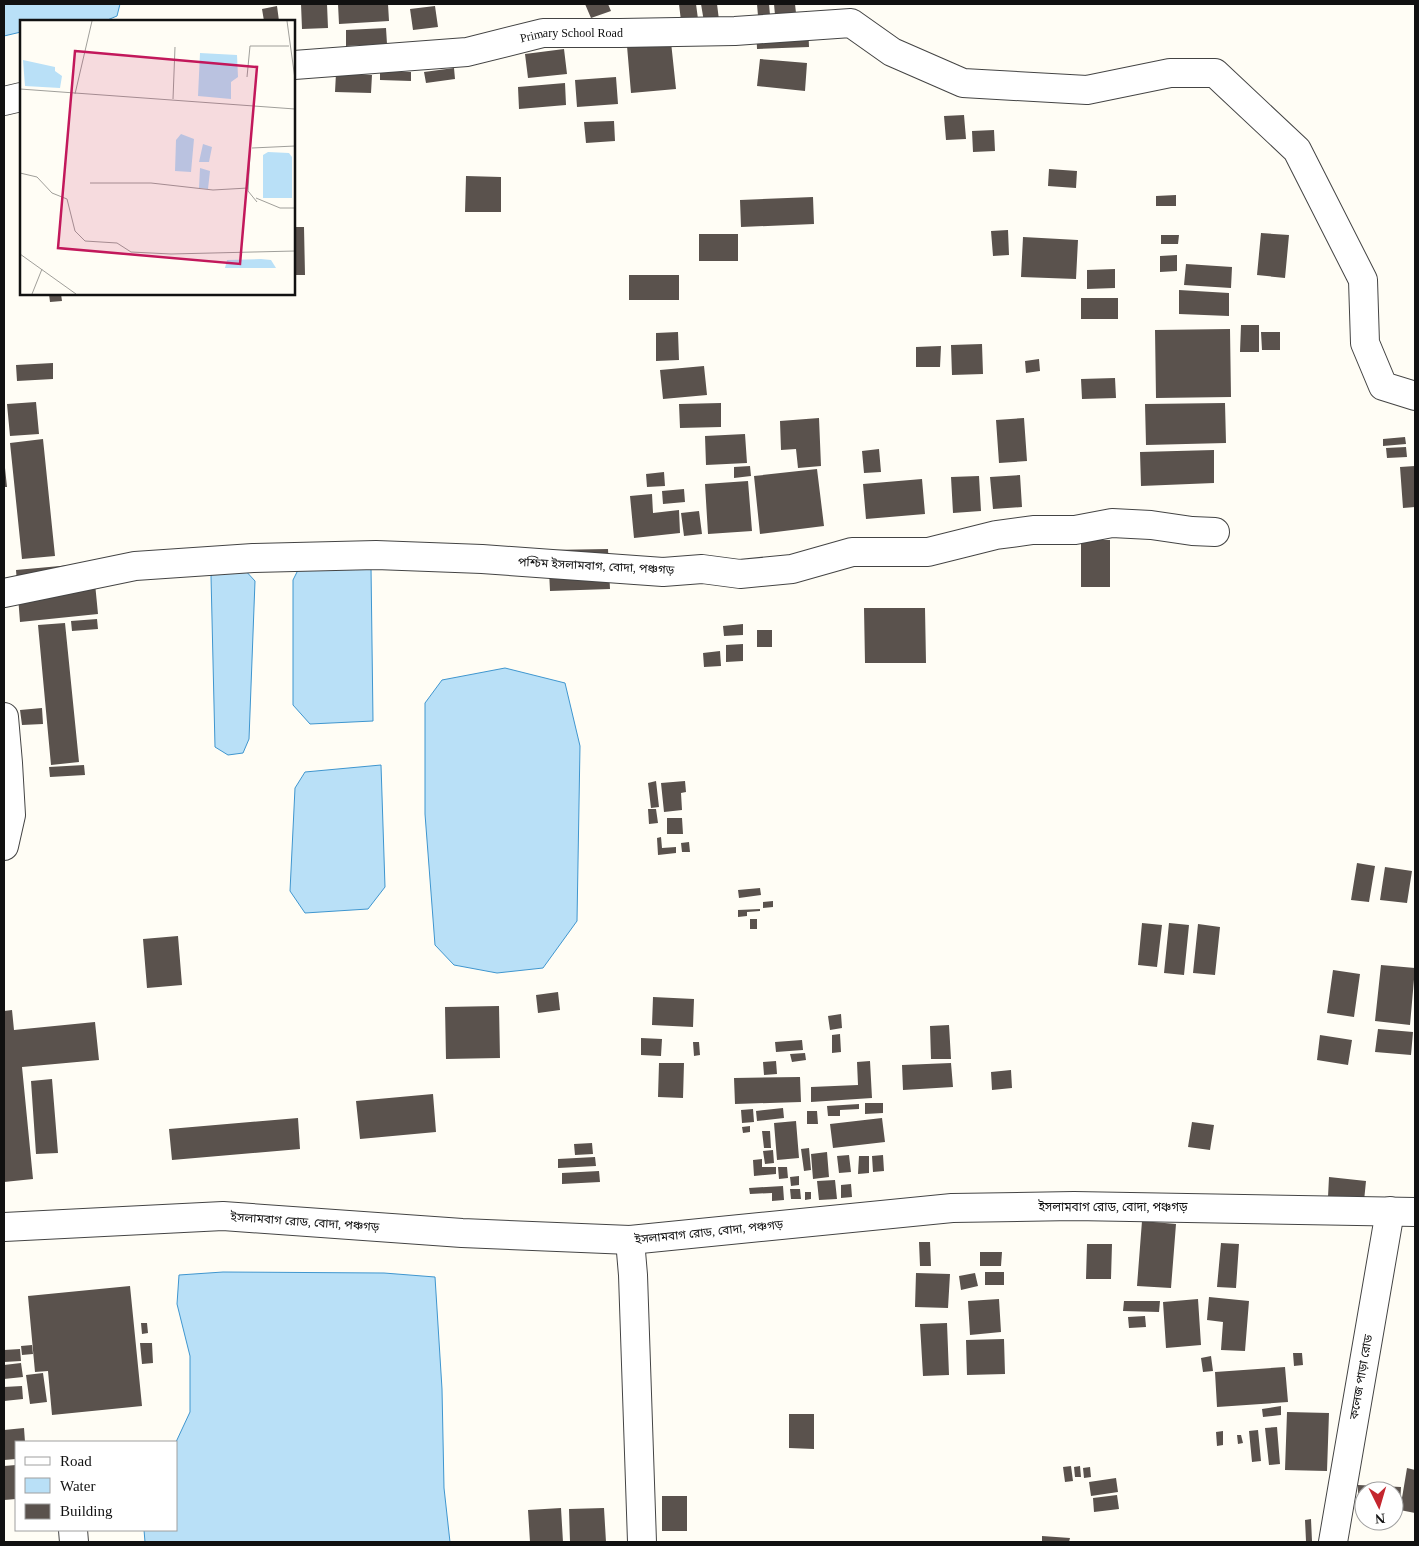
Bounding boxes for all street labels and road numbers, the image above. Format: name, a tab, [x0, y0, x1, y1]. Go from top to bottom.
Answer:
street label: Primary School Road	[518, 26, 623, 45]
street label: পশ্চিম ইসলামবাগ, বোদা, পঞ্চগড়	[517, 554, 675, 577]
street label: ইসলামবাগ রোড, বোদা, পঞ্চগড়	[1037, 1199, 1188, 1214]
street label: ইসলামবাগ রোড, বোদা, পঞ্চগড়	[229, 1209, 380, 1234]
street label: ইসলামবাগ রোড, বোদা, পঞ্চগড়	[633, 1216, 784, 1247]
street label: কলেজ পাড়া রোড	[1346, 1333, 1375, 1421]

